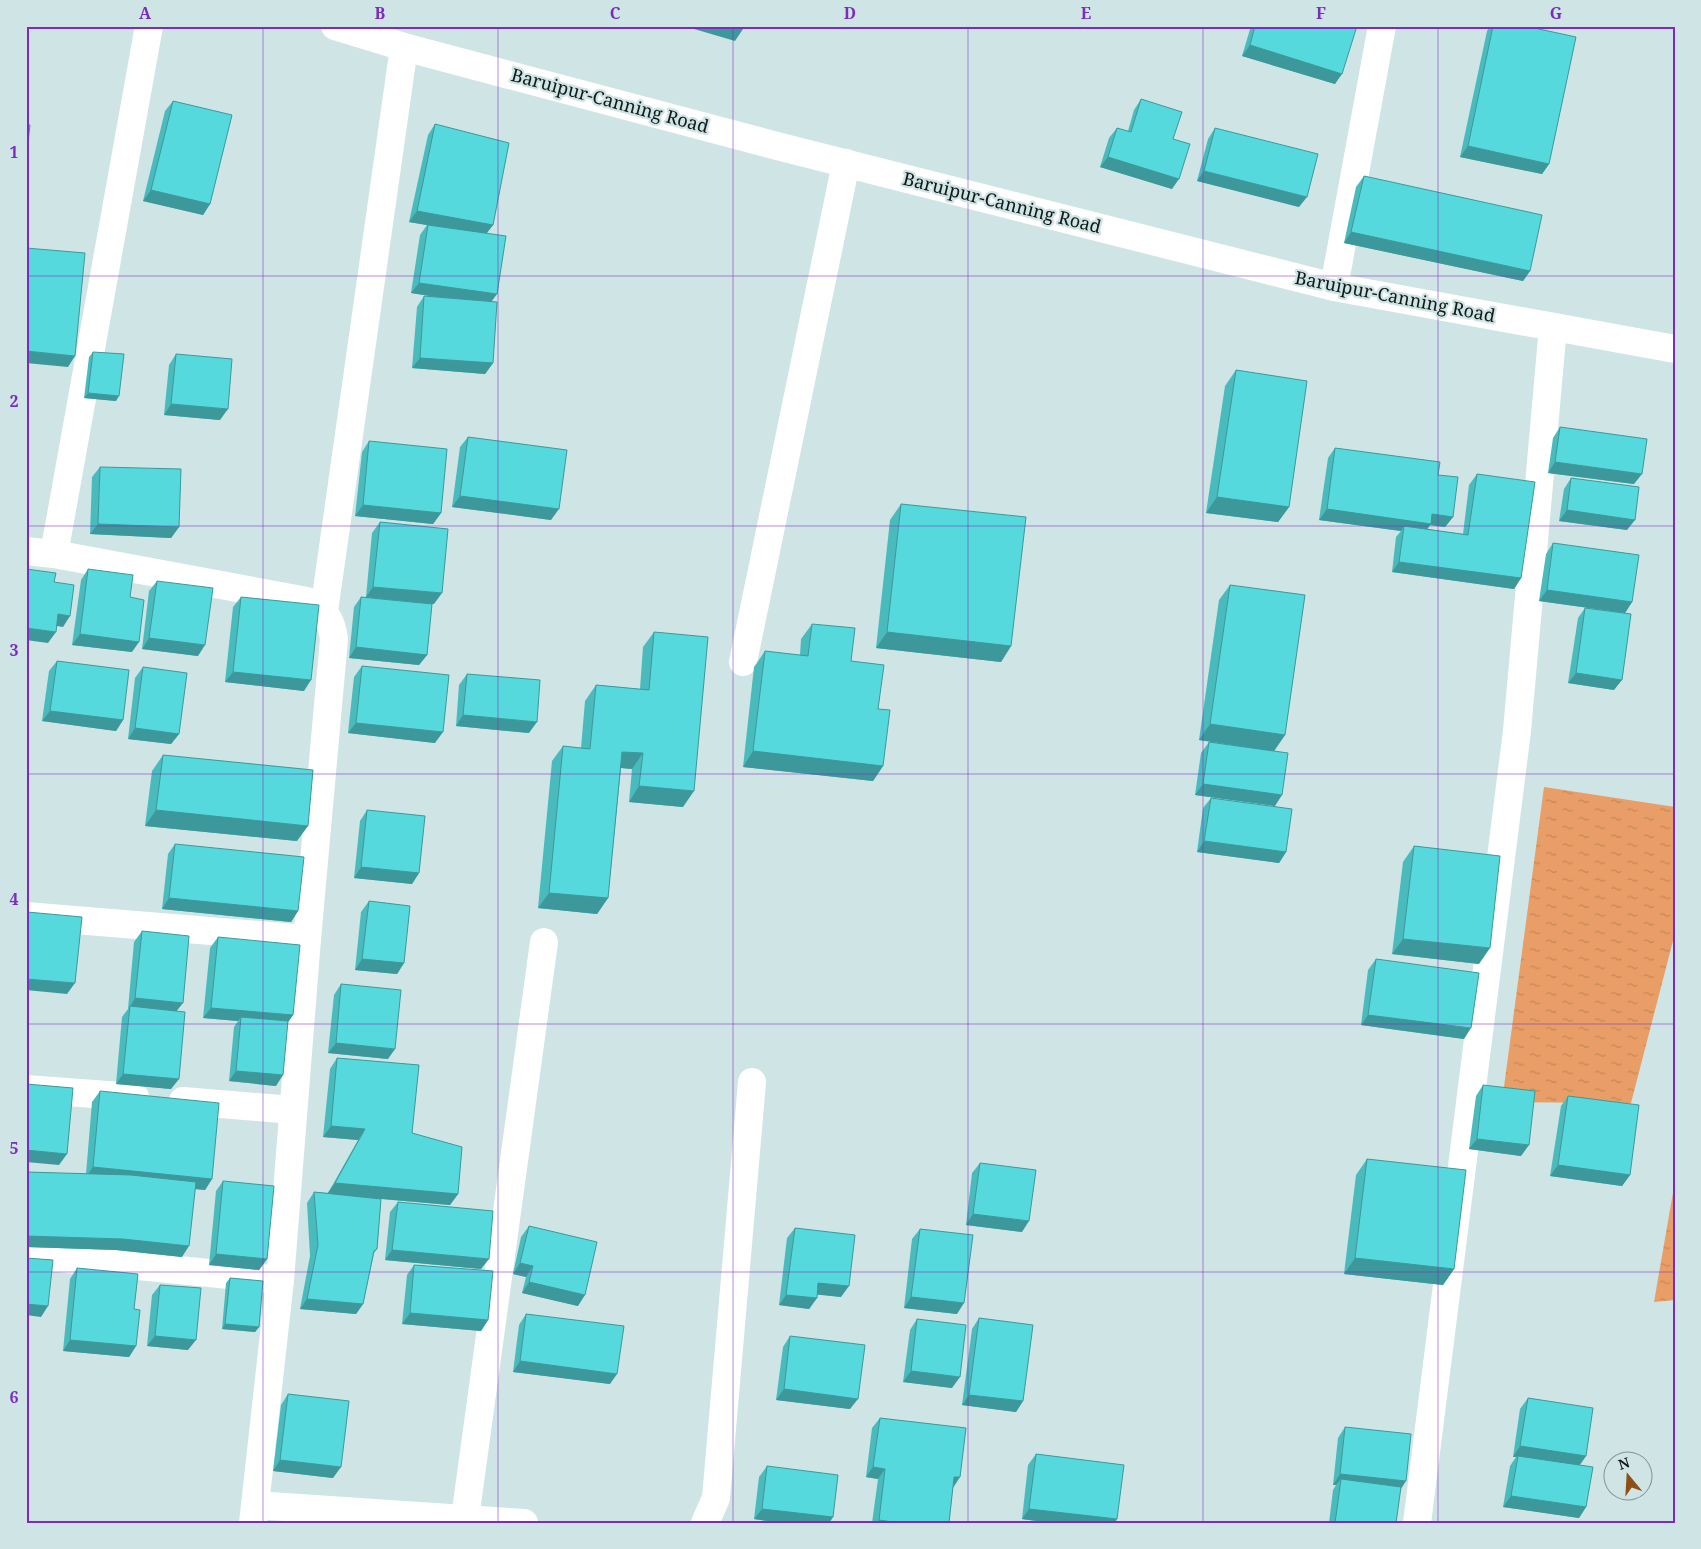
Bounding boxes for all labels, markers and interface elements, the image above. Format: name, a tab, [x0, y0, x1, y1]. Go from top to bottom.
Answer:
text: A	[139, 2, 152, 24]
text: B	[375, 2, 386, 24]
text: C	[610, 2, 621, 24]
text: D	[844, 2, 856, 24]
text: E	[1081, 2, 1091, 24]
text: F	[1316, 2, 1326, 24]
text: G	[1550, 2, 1562, 24]
street label: Baruipur-Canning Road	[509, 62, 712, 138]
text: 1	[9, 141, 19, 163]
street label: Baruipur-Canning Road	[901, 166, 1104, 238]
street label: Baruipur-Canning Road	[1293, 265, 1497, 327]
text: 2	[9, 390, 19, 412]
text: 3	[9, 639, 19, 661]
text: 4	[9, 888, 19, 910]
text: 5	[9, 1137, 19, 1159]
text: 6	[9, 1386, 19, 1408]
north arrow	[1604, 1452, 1654, 1502]
text: N	[1616, 1452, 1632, 1474]

